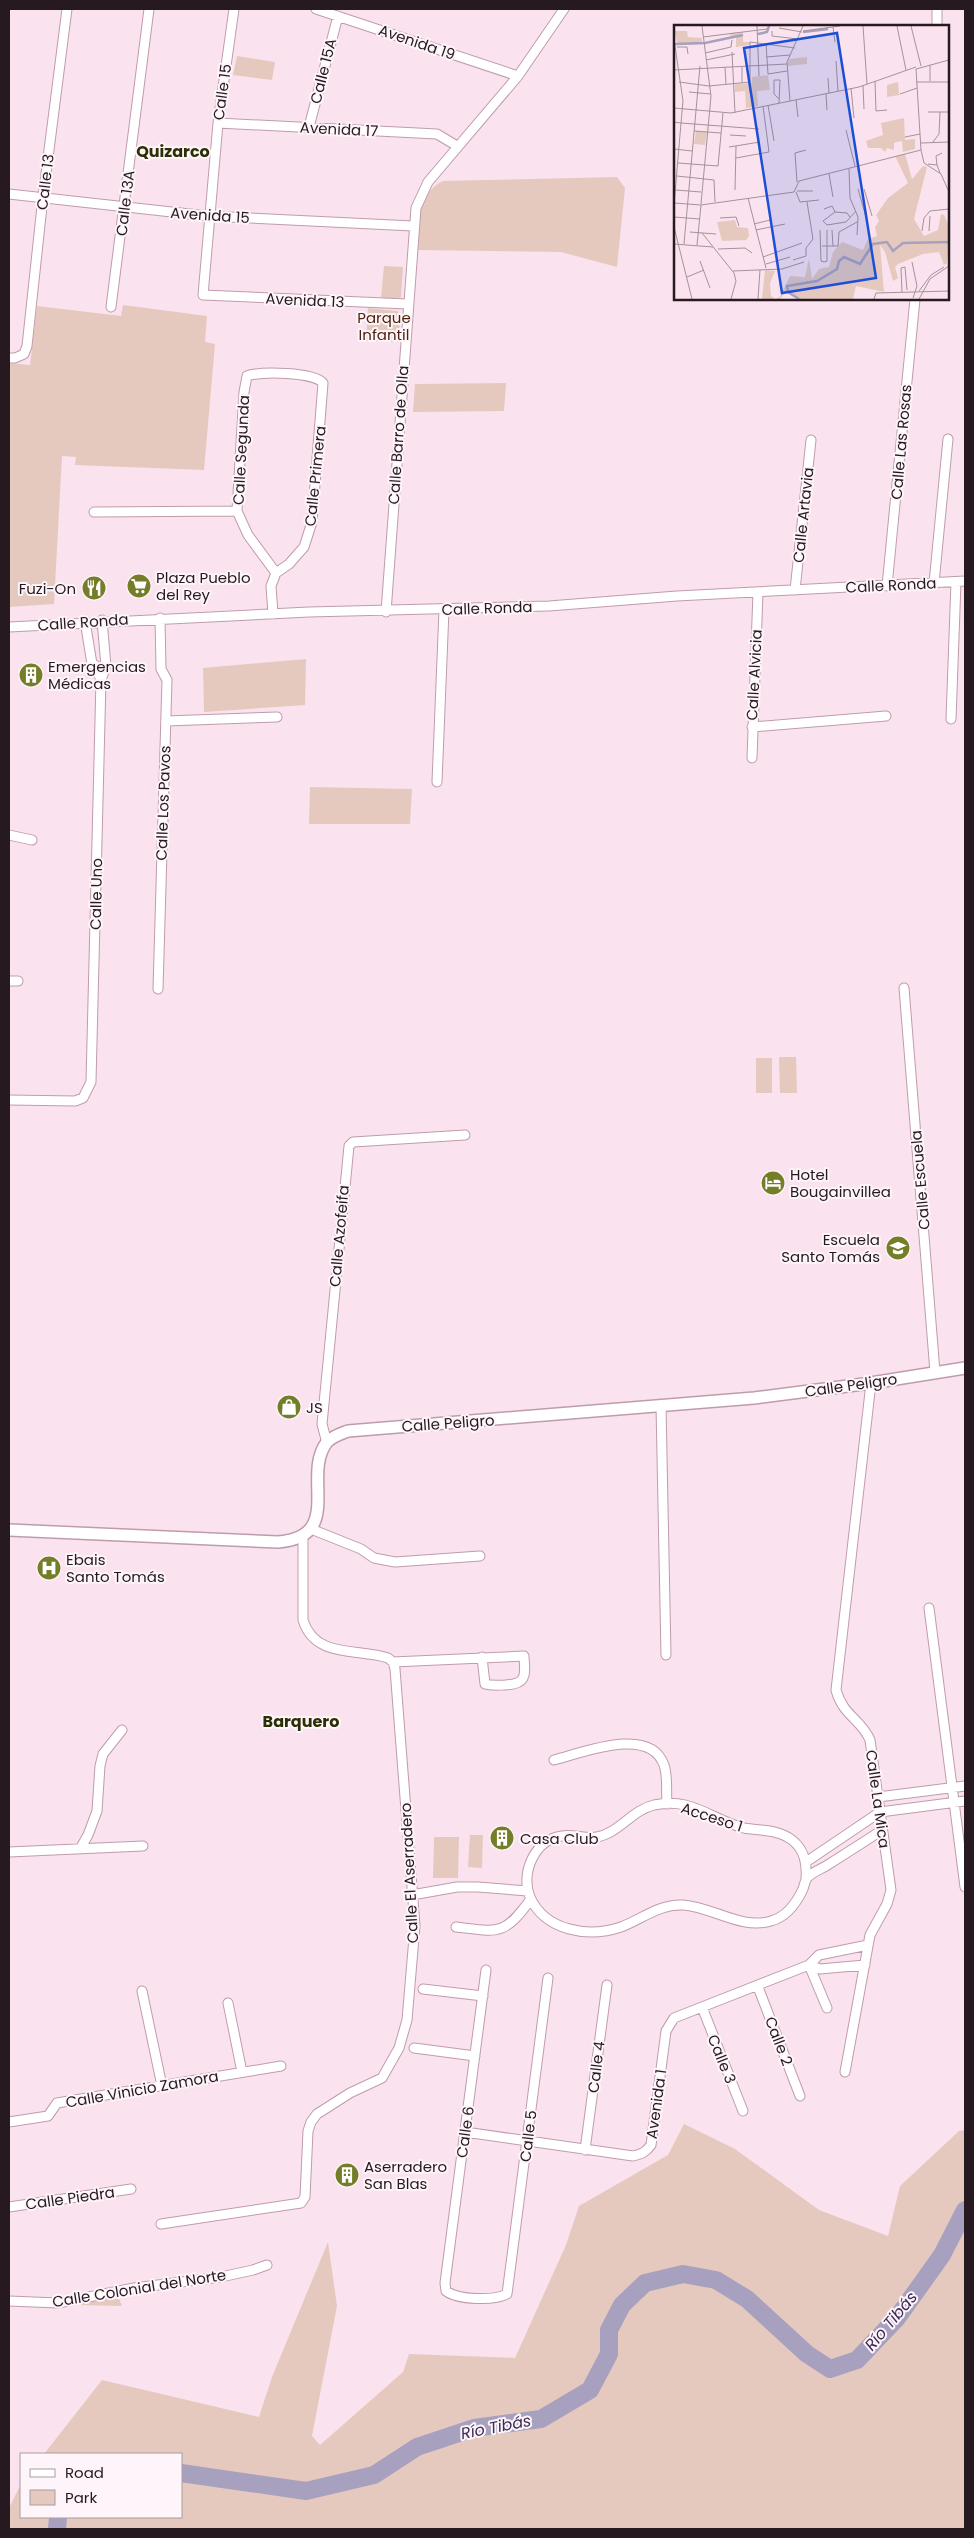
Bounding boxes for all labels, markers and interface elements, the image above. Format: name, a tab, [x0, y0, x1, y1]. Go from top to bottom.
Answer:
street label: Avenida 19	[376, 19, 458, 65]
inset map	[674, 25, 949, 300]
street label: Calle 15A	[305, 36, 341, 106]
street label: Calle 15	[208, 62, 236, 122]
street label: Avenida 17	[299, 116, 379, 142]
district label: Quizarco	[136, 140, 210, 163]
street label: Calle 13	[31, 153, 59, 211]
street label: Calle 13A	[111, 169, 139, 237]
street label: Avenida 15	[170, 202, 250, 228]
street label: Avenida 13	[265, 287, 345, 313]
park label: Parque Infantil	[357, 307, 411, 345]
street label: Calle Barro de Olla	[383, 365, 413, 505]
street label: Calle Las Rosas	[886, 383, 917, 500]
street label: Calle Segunda	[228, 394, 254, 506]
street label: Calle Primera	[299, 425, 331, 527]
street label: Calle Artavia	[788, 466, 818, 564]
place label: Plaza Pueblo del Rey	[156, 567, 251, 605]
street label: Calle Ronda	[845, 572, 937, 598]
supermarket icon: Plaza Pueblo del Rey	[126, 573, 152, 599]
restaurant icon: Fuzi-On	[81, 575, 107, 601]
place label: Fuzi-On	[19, 578, 76, 599]
street label: Calle Ronda	[441, 596, 533, 620]
street label: Calle Ronda	[37, 608, 129, 636]
street label: Calle Alvicia	[741, 629, 767, 721]
place label: Emergencias Médicas	[48, 656, 146, 694]
building icon: Emergencias Médicas	[18, 662, 44, 688]
street label: Calle Los Pavos	[150, 745, 176, 861]
street label: Calle Uno	[85, 858, 107, 930]
street label: Calle Escuela	[905, 1129, 935, 1231]
place label: Hotel Bougainvillea	[790, 1164, 891, 1202]
hotel icon: Hotel Bougainvillea	[760, 1170, 786, 1196]
street label: Calle Azofeifa	[324, 1184, 354, 1288]
place label: Escuela Santo Tomás	[781, 1229, 880, 1267]
school or university icon: Escuela Santo Tomás	[885, 1235, 911, 1261]
street label: Calle Peligro	[803, 1368, 899, 1402]
shop icon: JS	[276, 1394, 302, 1420]
place label: JS	[306, 1397, 323, 1418]
street label: Calle Peligro	[401, 1409, 495, 1437]
place label: Ebais Santo Tomás	[66, 1549, 165, 1587]
hospital icon: Ebais Santo Tomás	[36, 1555, 62, 1581]
district label: Barquero	[263, 1710, 339, 1733]
street label: Calle La Mica	[861, 1749, 895, 1849]
street label: Acceso 1	[678, 1797, 746, 1837]
street label: Calle El Aserradero	[395, 1802, 423, 1944]
building icon: Casa Club	[489, 1825, 515, 1851]
place label: Casa Club	[520, 1828, 599, 1849]
street label: Calle 2	[760, 2013, 798, 2069]
street label: Calle 3	[703, 2031, 741, 2087]
street label: Calle 4	[582, 2040, 610, 2094]
street label: Calle Vinicio Zamora	[64, 2065, 220, 2113]
street label: Avenida 1	[641, 2068, 671, 2140]
street label: Calle 6	[451, 2105, 479, 2159]
street label: Calle 5	[514, 2109, 542, 2163]
place label: Aserradero San Blas	[364, 2156, 447, 2194]
building icon: Aserradero San Blas	[334, 2162, 360, 2188]
street label: Calle Piedra	[24, 2181, 116, 2215]
street label: Calle Colonial del Norte	[51, 2264, 227, 2312]
water label: Río Tibás	[859, 2286, 923, 2356]
water label: Río Tibás	[459, 2409, 533, 2445]
legend	[20, 2453, 182, 2518]
text: Road	[65, 2462, 104, 2483]
text: Park	[65, 2487, 97, 2508]

